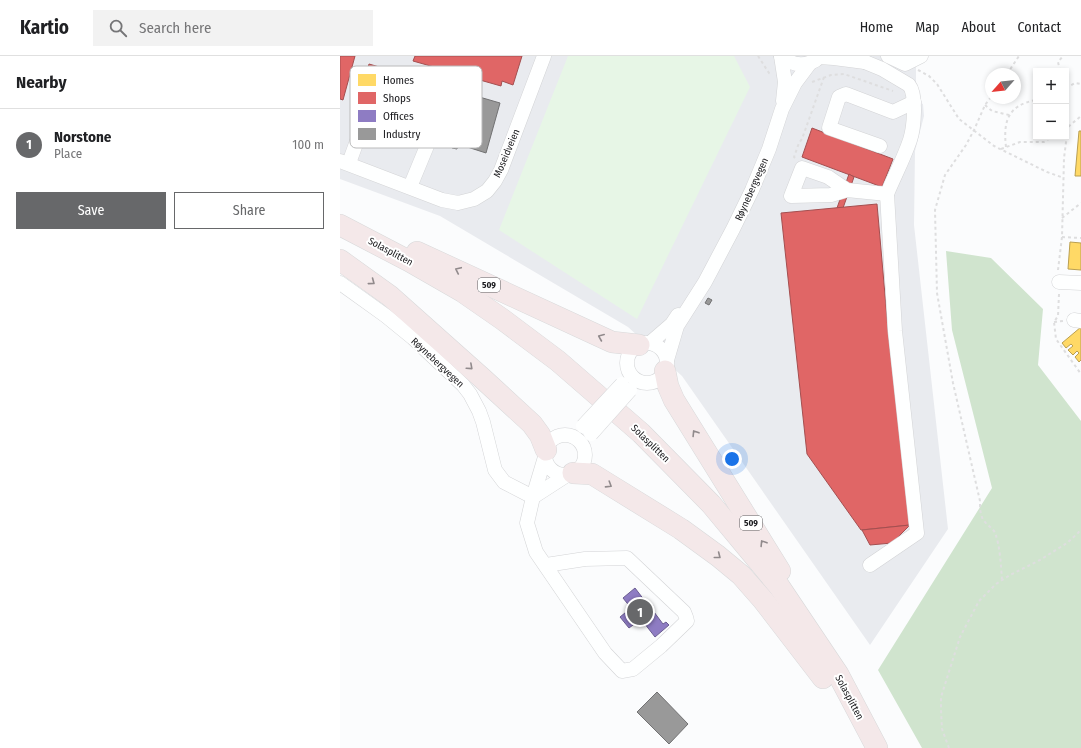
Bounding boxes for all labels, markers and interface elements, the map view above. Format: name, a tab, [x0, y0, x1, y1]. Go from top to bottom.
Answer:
search box	[93, 10, 373, 46]
text: Kartio	[20, 16, 69, 39]
icon: search	[107, 17, 129, 39]
text: Search here	[139, 19, 211, 37]
text: Home	[860, 19, 893, 36]
text: Map	[915, 19, 939, 36]
text: About	[961, 19, 996, 36]
text: Contact	[1018, 19, 1061, 36]
legend	[350, 66, 482, 148]
north arrow	[985, 68, 1021, 104]
map controls	[1033, 68, 1069, 140]
button: +	[1033, 68, 1069, 104]
text: Nearby	[16, 72, 67, 93]
text: Homes	[383, 74, 414, 87]
text: Shops	[383, 92, 411, 105]
button: −	[1033, 104, 1069, 140]
text: Offices	[383, 110, 414, 123]
street label: Moseidveien	[491, 127, 523, 179]
text: Norstone	[54, 128, 111, 146]
text: Industry	[383, 128, 420, 141]
text: 1	[26, 137, 32, 152]
text: 100 m	[292, 137, 324, 152]
text: Place	[54, 146, 82, 161]
street label: Røynebergvegen	[733, 156, 771, 223]
button: Save	[16, 192, 166, 229]
button: Share	[174, 192, 324, 229]
street label: Solasplitten	[366, 235, 415, 269]
one-way arrow	[454, 267, 462, 275]
one-way arrow	[367, 277, 374, 284]
road number: 509	[478, 278, 500, 292]
one-way arrow	[597, 334, 605, 342]
street label: Røynebergvegen	[409, 335, 466, 390]
one-way arrow	[466, 362, 473, 369]
street label: Solasplitten	[629, 422, 672, 465]
one-way arrow	[692, 430, 699, 437]
your location	[722, 449, 742, 469]
one-way arrow	[605, 480, 612, 487]
road number: 509	[740, 516, 762, 530]
one-way arrow	[760, 540, 768, 547]
one-way arrow	[713, 551, 720, 558]
pin: 1	[627, 597, 653, 627]
street label: Solasplitten	[832, 673, 866, 722]

